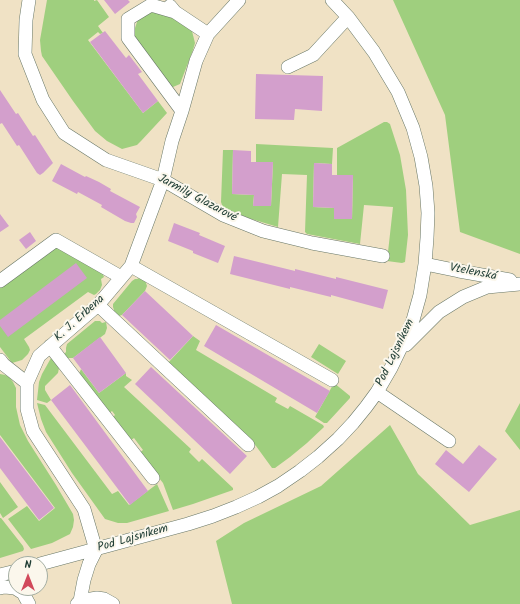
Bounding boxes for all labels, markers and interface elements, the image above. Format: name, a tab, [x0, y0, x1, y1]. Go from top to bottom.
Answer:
street label: Jarmily Glazarové	[155, 172, 239, 226]
street label: Vtelenská	[448, 261, 498, 285]
street label: K. J. Erbena	[52, 293, 108, 345]
street label: Pod Lajsníkem	[374, 317, 418, 389]
street label: Pod Lajsníkem	[96, 522, 170, 556]
north arrow	[8, 556, 48, 596]
text: N	[25, 556, 31, 574]

